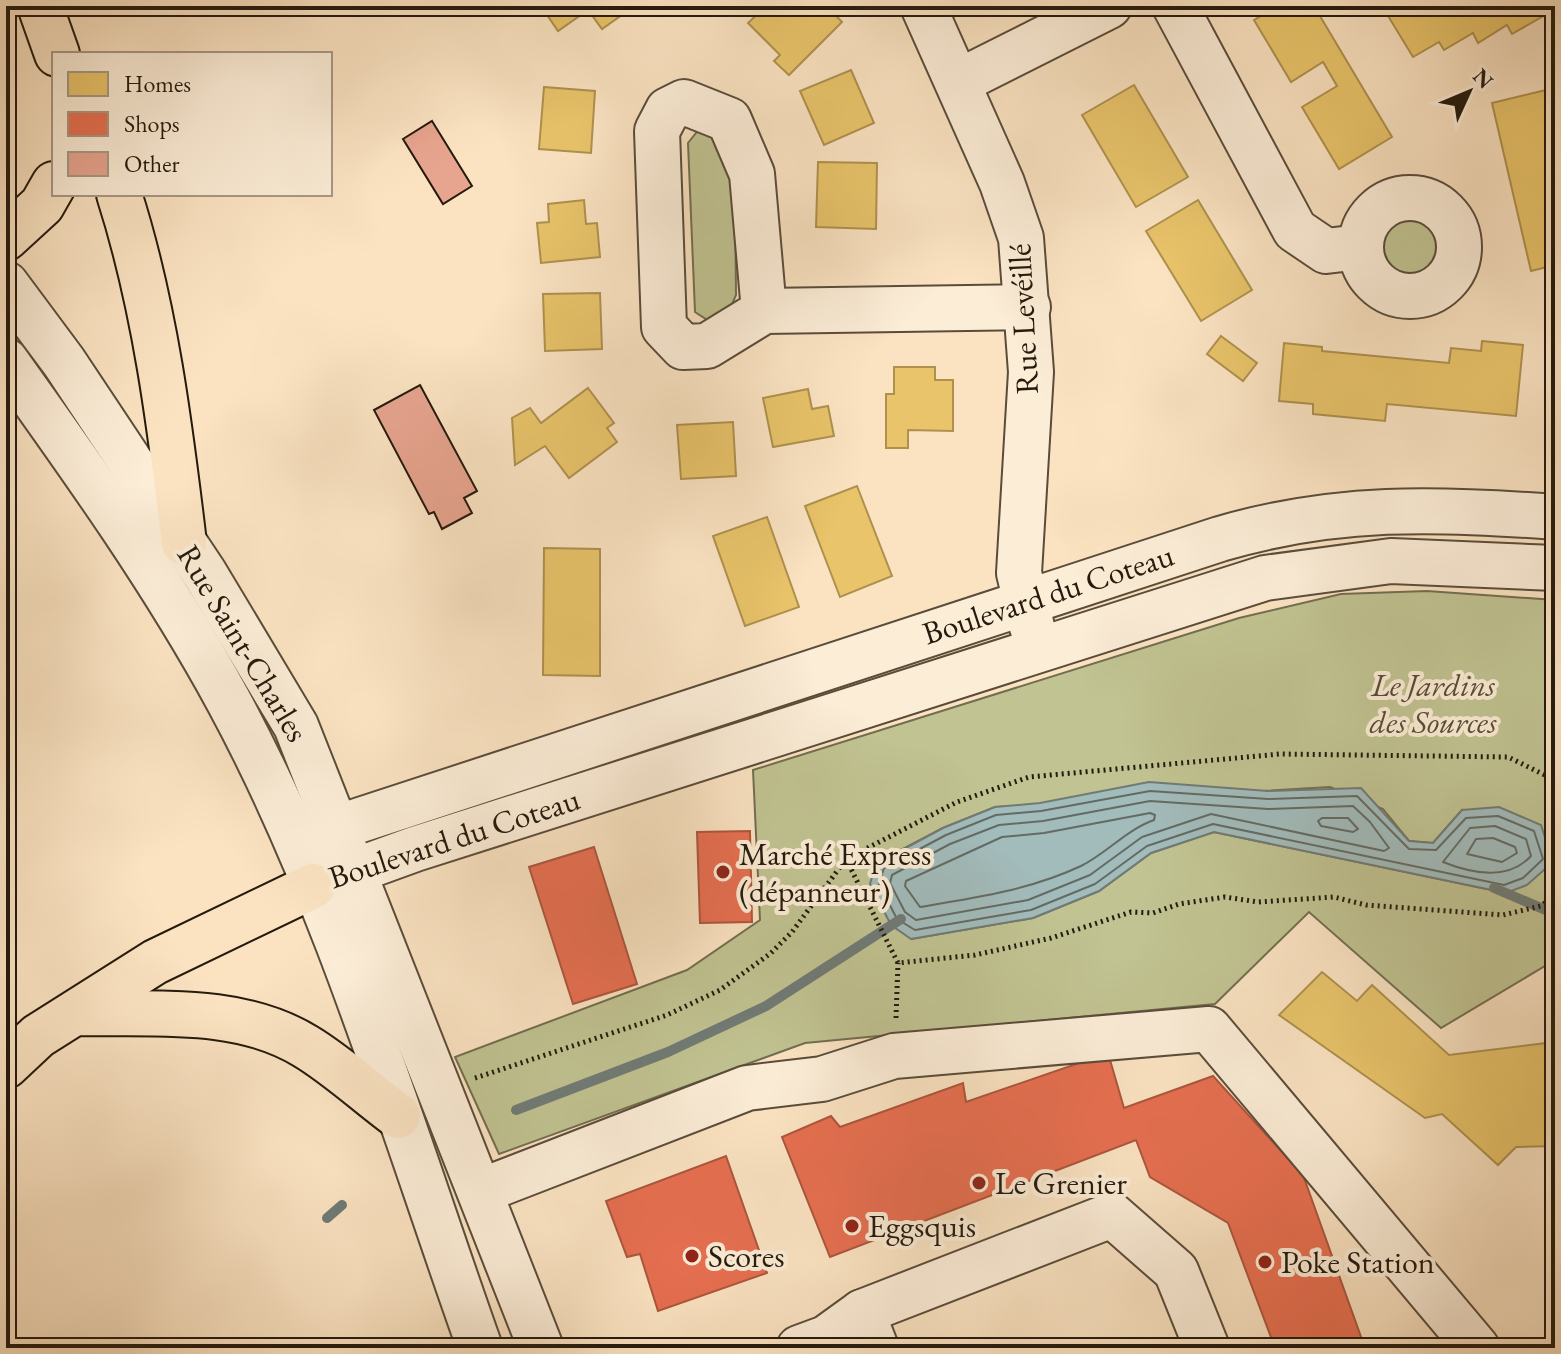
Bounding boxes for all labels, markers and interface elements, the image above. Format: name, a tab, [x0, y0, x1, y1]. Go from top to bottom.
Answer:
legend	[52, 52, 332, 196]
north arrow	[1429, 52, 1509, 132]
text: N	[1466, 62, 1500, 95]
text: Homes	[124, 68, 191, 99]
text: Shops	[124, 108, 180, 139]
text: Other	[124, 148, 180, 179]
street label: Rue Levéillé	[998, 242, 1048, 396]
street label: Boulevard du Coteau	[917, 534, 1179, 654]
street label: Rue Saint-Charles	[168, 537, 318, 749]
park label: Le Jardins des Sources	[1370, 664, 1497, 743]
street label: Boulevard du Coteau	[323, 778, 585, 898]
place label: Marché Express (dépanneur)	[739, 833, 931, 912]
marker: Marché Express (dépanneur)	[714, 863, 732, 881]
place label: Le Grenier	[995, 1162, 1127, 1204]
marker: Le Grenier	[970, 1174, 988, 1192]
place label: Eggsquis	[868, 1205, 976, 1247]
marker: Eggsquis	[843, 1217, 861, 1235]
place label: Scores	[708, 1235, 785, 1277]
place label: Poke Station	[1281, 1241, 1435, 1283]
marker: Scores	[683, 1247, 701, 1265]
marker: Poke Station	[1256, 1253, 1274, 1271]

